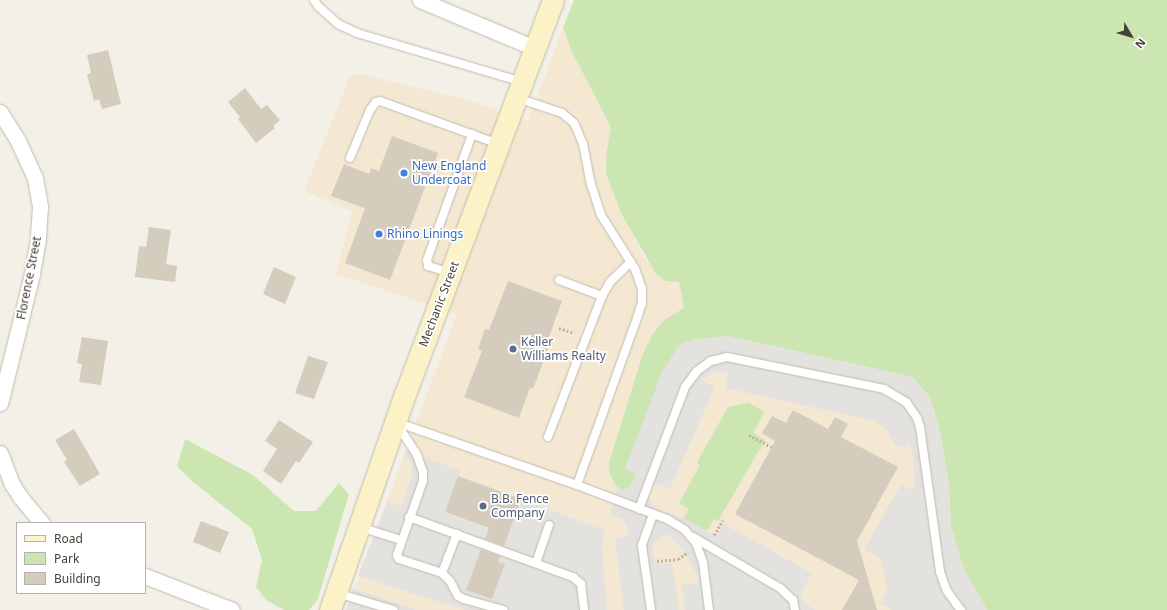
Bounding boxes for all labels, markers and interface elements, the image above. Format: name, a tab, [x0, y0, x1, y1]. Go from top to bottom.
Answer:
north arrow	[1111, 16, 1151, 56]
text: N	[1132, 36, 1150, 52]
place label: New England Undercoat	[412, 159, 486, 187]
marker: New England Undercoat	[399, 168, 409, 178]
place label: Rhino Linings	[387, 227, 463, 241]
marker: Rhino Linings	[374, 229, 384, 239]
street label: Florence Street	[14, 235, 44, 321]
street label: Mechanic Street	[416, 259, 462, 349]
place label: Keller Williams Realty	[521, 335, 606, 363]
marker: Keller Williams Realty	[508, 344, 518, 354]
place label: B.B. Fence Company	[491, 492, 549, 520]
marker: B.B. Fence Company	[478, 501, 488, 511]
legend	[16, 522, 146, 594]
text: Road	[54, 530, 83, 547]
text: Park	[54, 550, 79, 567]
text: Building	[54, 570, 101, 587]

